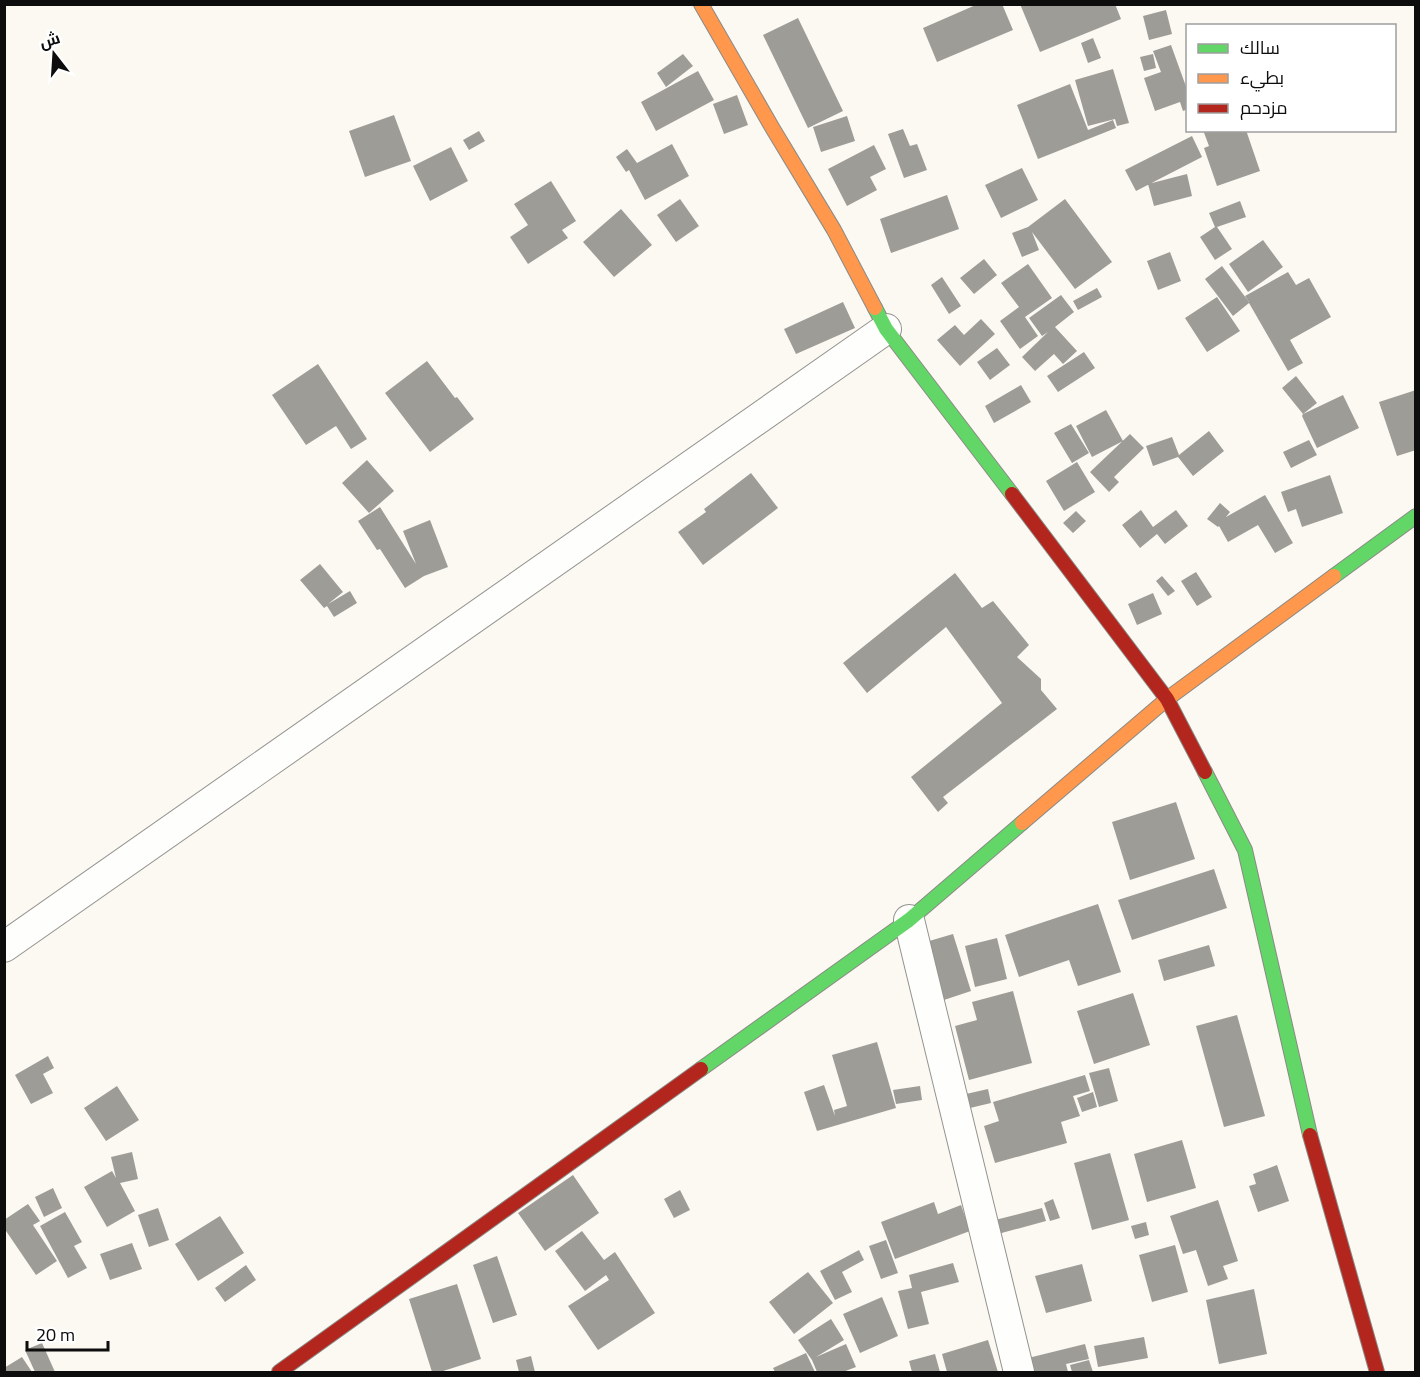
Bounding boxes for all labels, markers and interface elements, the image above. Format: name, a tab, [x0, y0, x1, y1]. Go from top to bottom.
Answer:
text: ش	[35, 22, 64, 57]
north arrow	[24, 24, 84, 84]
legend	[1186, 24, 1396, 132]
text: سالك	[1240, 31, 1280, 64]
text: بطيء	[1240, 61, 1284, 94]
text: مزدحم	[1240, 91, 1288, 124]
scale bar	[27, 1314, 108, 1352]
text: 20 m	[36, 1318, 75, 1351]

